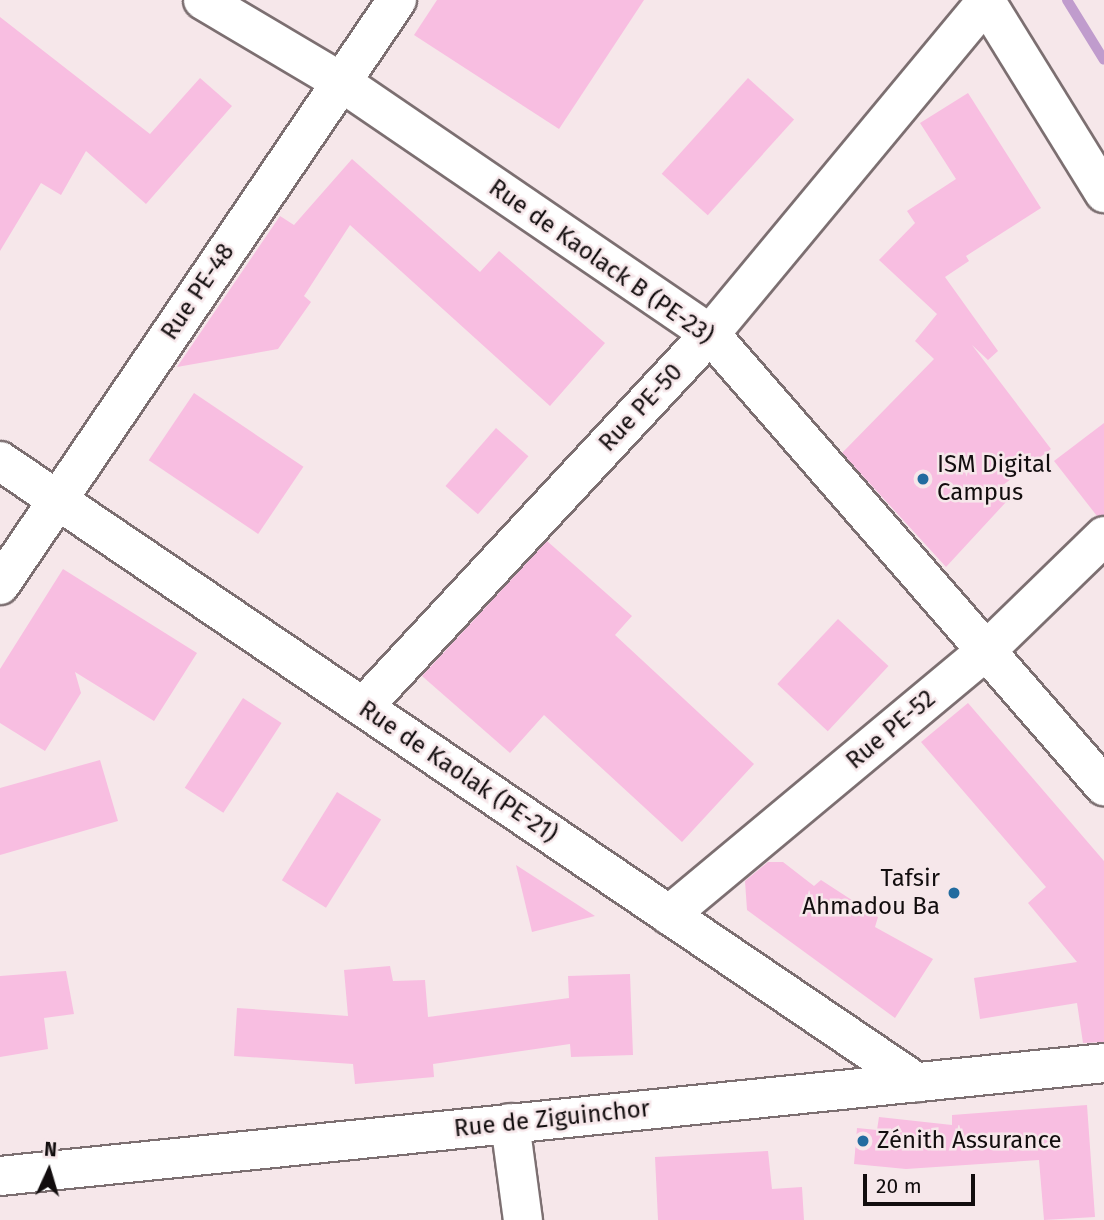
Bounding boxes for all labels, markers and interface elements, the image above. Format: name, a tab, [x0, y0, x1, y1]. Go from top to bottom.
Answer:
street label: Rue de Kaolack B (PE-23)	[483, 173, 719, 351]
street label: Rue PE-48	[155, 238, 241, 346]
street label: Rue PE-50	[593, 358, 689, 458]
place label: ISM Digital Campus	[937, 451, 1052, 507]
marker: ISM Digital Campus	[915, 471, 931, 487]
street label: Rue PE-52	[841, 684, 941, 776]
street label: Rue de Kaolak (PE-21)	[353, 695, 563, 849]
place label: Tafsir Ahmadou Ba	[802, 865, 940, 921]
marker: Tafsir Ahmadou Ba	[946, 885, 962, 901]
street label: Rue de Ziguinchor	[453, 1094, 651, 1144]
place label: Zénith Assurance	[877, 1127, 1062, 1155]
marker: Zénith Assurance	[855, 1133, 871, 1149]
north arrow	[14, 1136, 84, 1206]
text: N	[43, 1138, 58, 1161]
scale bar	[866, 1160, 978, 1204]
text: 20 m	[876, 1173, 922, 1199]

